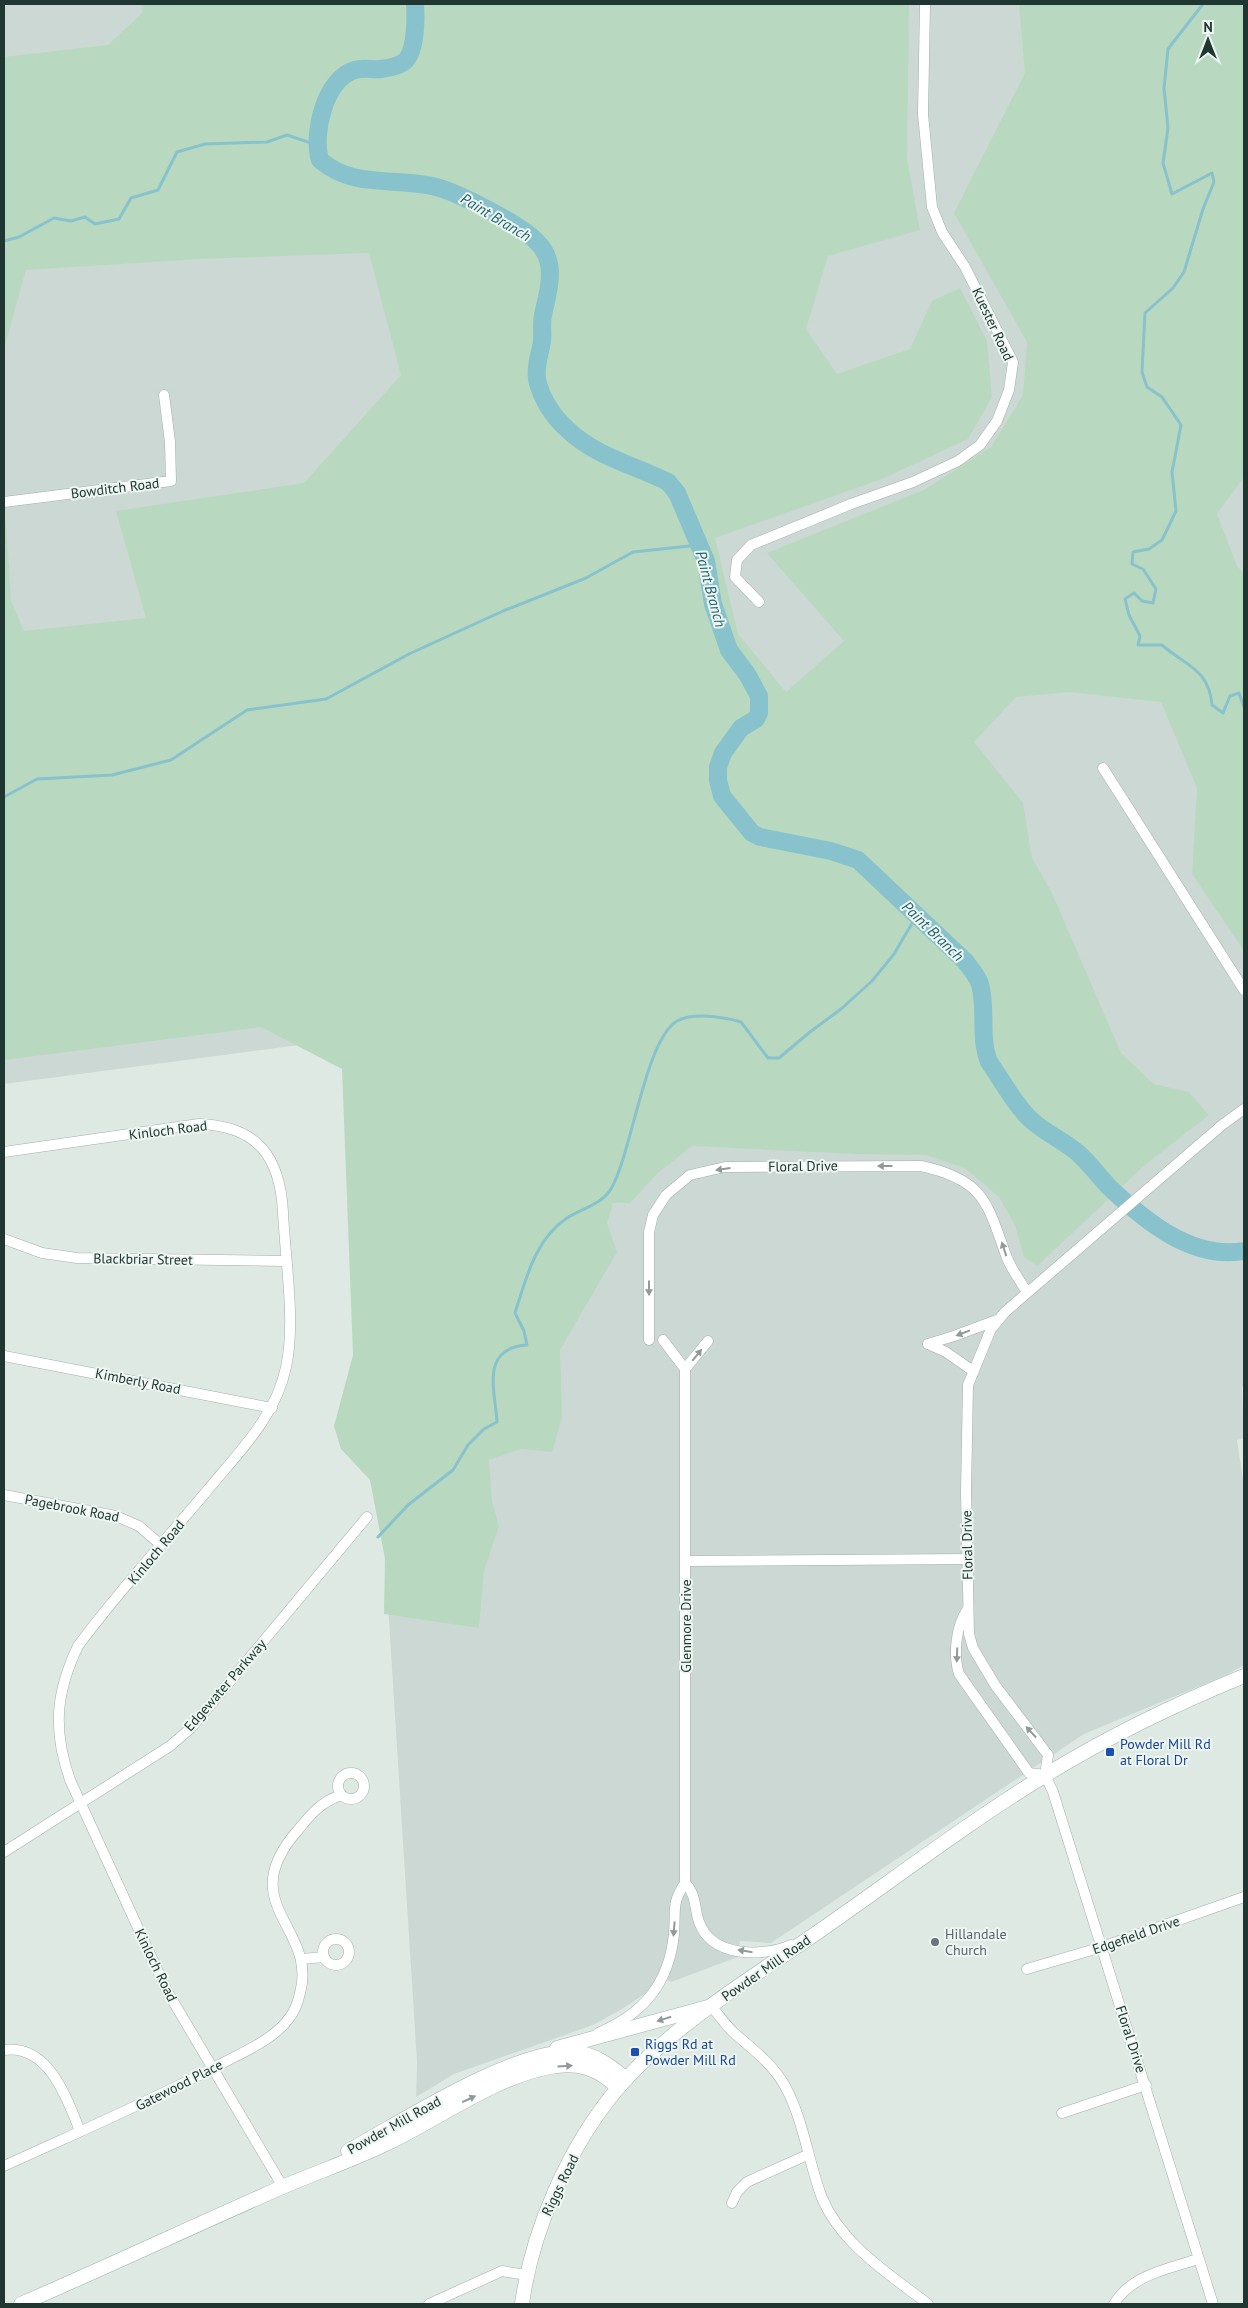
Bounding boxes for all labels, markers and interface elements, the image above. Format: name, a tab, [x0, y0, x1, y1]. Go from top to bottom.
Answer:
north arrow	[1183, 15, 1233, 65]
text: N	[1203, 18, 1213, 36]
water label: Paint Branch	[458, 189, 535, 245]
street label: Kuester Road	[968, 285, 1018, 363]
street label: Bowditch Road	[70, 474, 160, 502]
water label: Paint Branch	[692, 549, 730, 629]
water label: Paint Branch	[898, 897, 968, 965]
street label: Kinloch Road	[128, 1116, 208, 1144]
street label: Floral Drive	[768, 1156, 838, 1176]
one-way arrow	[877, 1162, 893, 1170]
one-way arrow	[715, 1165, 731, 1173]
one-way arrow	[1000, 1241, 1008, 1256]
street label: Blackbriar Street	[93, 1249, 193, 1269]
one-way arrow	[645, 1281, 653, 1297]
one-way arrow	[956, 1330, 971, 1337]
one-way arrow	[691, 1348, 702, 1361]
street label: Kimberly Road	[94, 1364, 182, 1398]
street label: Pagebrook Road	[23, 1490, 121, 1526]
street label: Floral Drive	[957, 1510, 977, 1580]
street label: Kinloch Road	[124, 1516, 188, 1588]
street label: Glenmore Drive	[677, 1579, 695, 1673]
street label: Edgewater Parkway	[180, 1635, 270, 1735]
one-way arrow	[953, 1647, 961, 1663]
one-way arrow	[1025, 1726, 1037, 1738]
place label: Powder Mill Rd at Floral Dr	[1120, 1735, 1211, 1769]
marker: Powder Mill Rd at Floral Dr	[1104, 1746, 1116, 1758]
street label: Edgefield Drive	[1090, 1912, 1182, 1958]
one-way arrow	[670, 1921, 678, 1937]
place label: Hillandale Church	[945, 1925, 1007, 1959]
street label: Kinloch Road	[131, 1926, 181, 2004]
street label: Powder Mill Road	[718, 1931, 814, 2005]
marker: Hillandale Church	[929, 1936, 941, 1948]
one-way arrow	[737, 1947, 753, 1955]
street label: Floral Drive	[1112, 2003, 1150, 2075]
one-way arrow	[656, 2015, 671, 2023]
place label: Riggs Rd at Powder Mill Rd	[645, 2035, 736, 2069]
marker: Riggs Rd at Powder Mill Rd	[629, 2046, 641, 2058]
street label: Gatewood Place	[132, 2055, 226, 2115]
one-way arrow	[557, 2062, 573, 2070]
street label: Powder Mill Road	[344, 2092, 444, 2158]
one-way arrow	[462, 2095, 476, 2103]
street label: Riggs Road	[537, 2151, 583, 2219]

